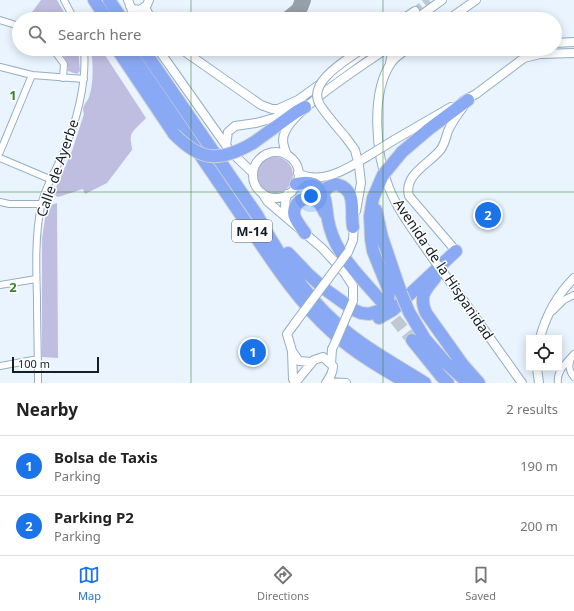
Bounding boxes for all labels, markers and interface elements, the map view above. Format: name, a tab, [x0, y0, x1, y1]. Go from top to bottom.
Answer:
search box	[12, 12, 562, 56]
icon: search	[26, 23, 48, 45]
text: Search here	[58, 24, 141, 44]
text: 1	[9, 86, 17, 104]
street label: Calle de Ayerbe	[31, 117, 83, 219]
your location	[301, 186, 321, 206]
street label: Avenida de la Hispanidad	[390, 195, 498, 343]
pin: 2	[475, 200, 501, 230]
road number: M-14	[232, 220, 272, 242]
text: 2	[9, 278, 17, 296]
map controls	[526, 335, 562, 371]
button: locate	[526, 335, 562, 371]
pin: 1	[240, 337, 266, 367]
scale bar	[12, 355, 99, 374]
text: 100 m	[18, 356, 50, 371]
text: Nearby	[16, 398, 78, 421]
text: 2 results	[506, 400, 558, 418]
text: Bolsa de Taxis	[54, 447, 158, 467]
text: 1	[25, 457, 33, 475]
text: 190 m	[520, 457, 558, 475]
text: Parking	[54, 467, 101, 485]
text: Parking P2	[54, 507, 134, 527]
text: 2	[25, 517, 33, 535]
text: 200 m	[520, 517, 558, 535]
text: Parking	[54, 527, 101, 545]
tab: Map	[78, 564, 101, 603]
tab: Directions	[257, 564, 309, 603]
tab: Saved	[465, 564, 496, 603]

